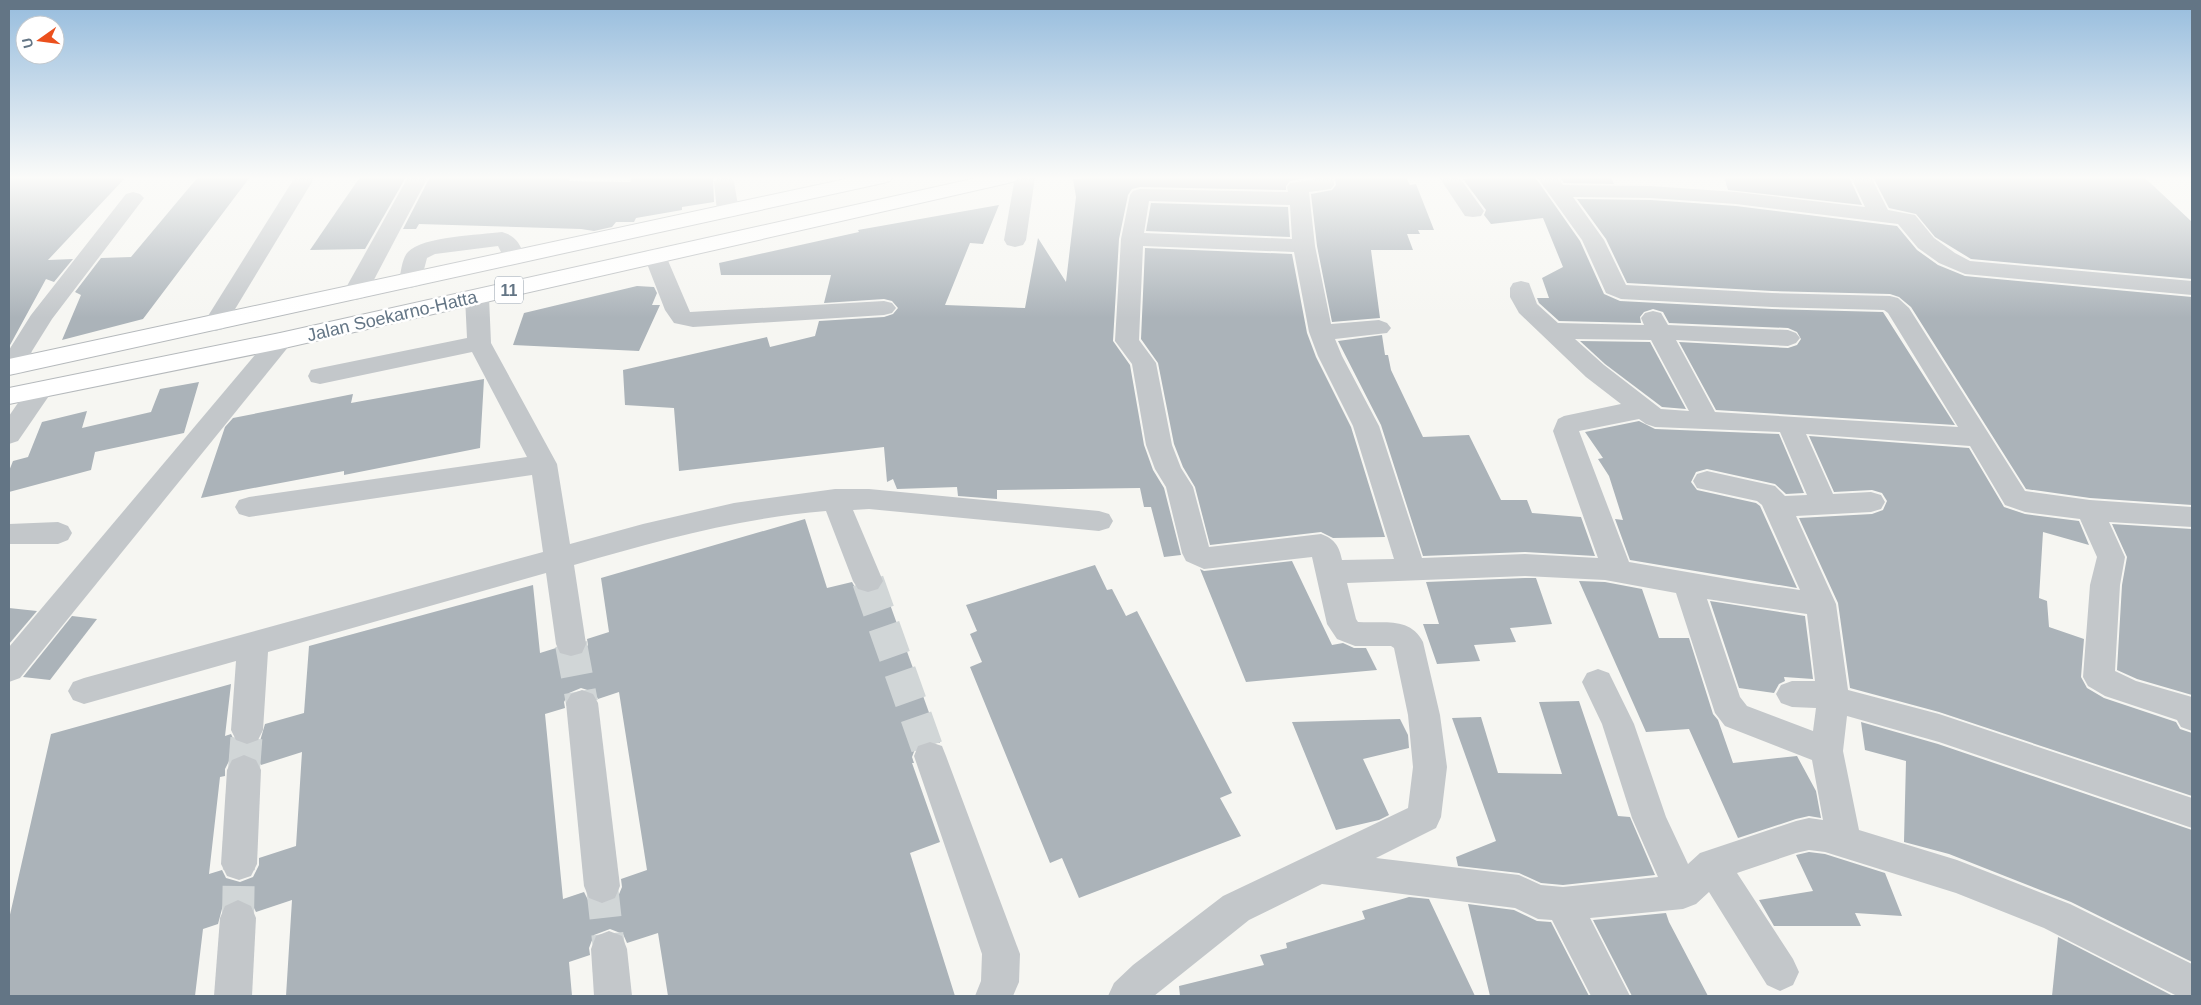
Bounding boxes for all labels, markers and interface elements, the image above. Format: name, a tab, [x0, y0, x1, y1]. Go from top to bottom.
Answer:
north arrow	[15, 15, 65, 65]
text: U	[18, 36, 36, 50]
road number: 11	[495, 276, 523, 304]
street label: Jalan Soekarno-Hatta	[305, 286, 480, 345]

